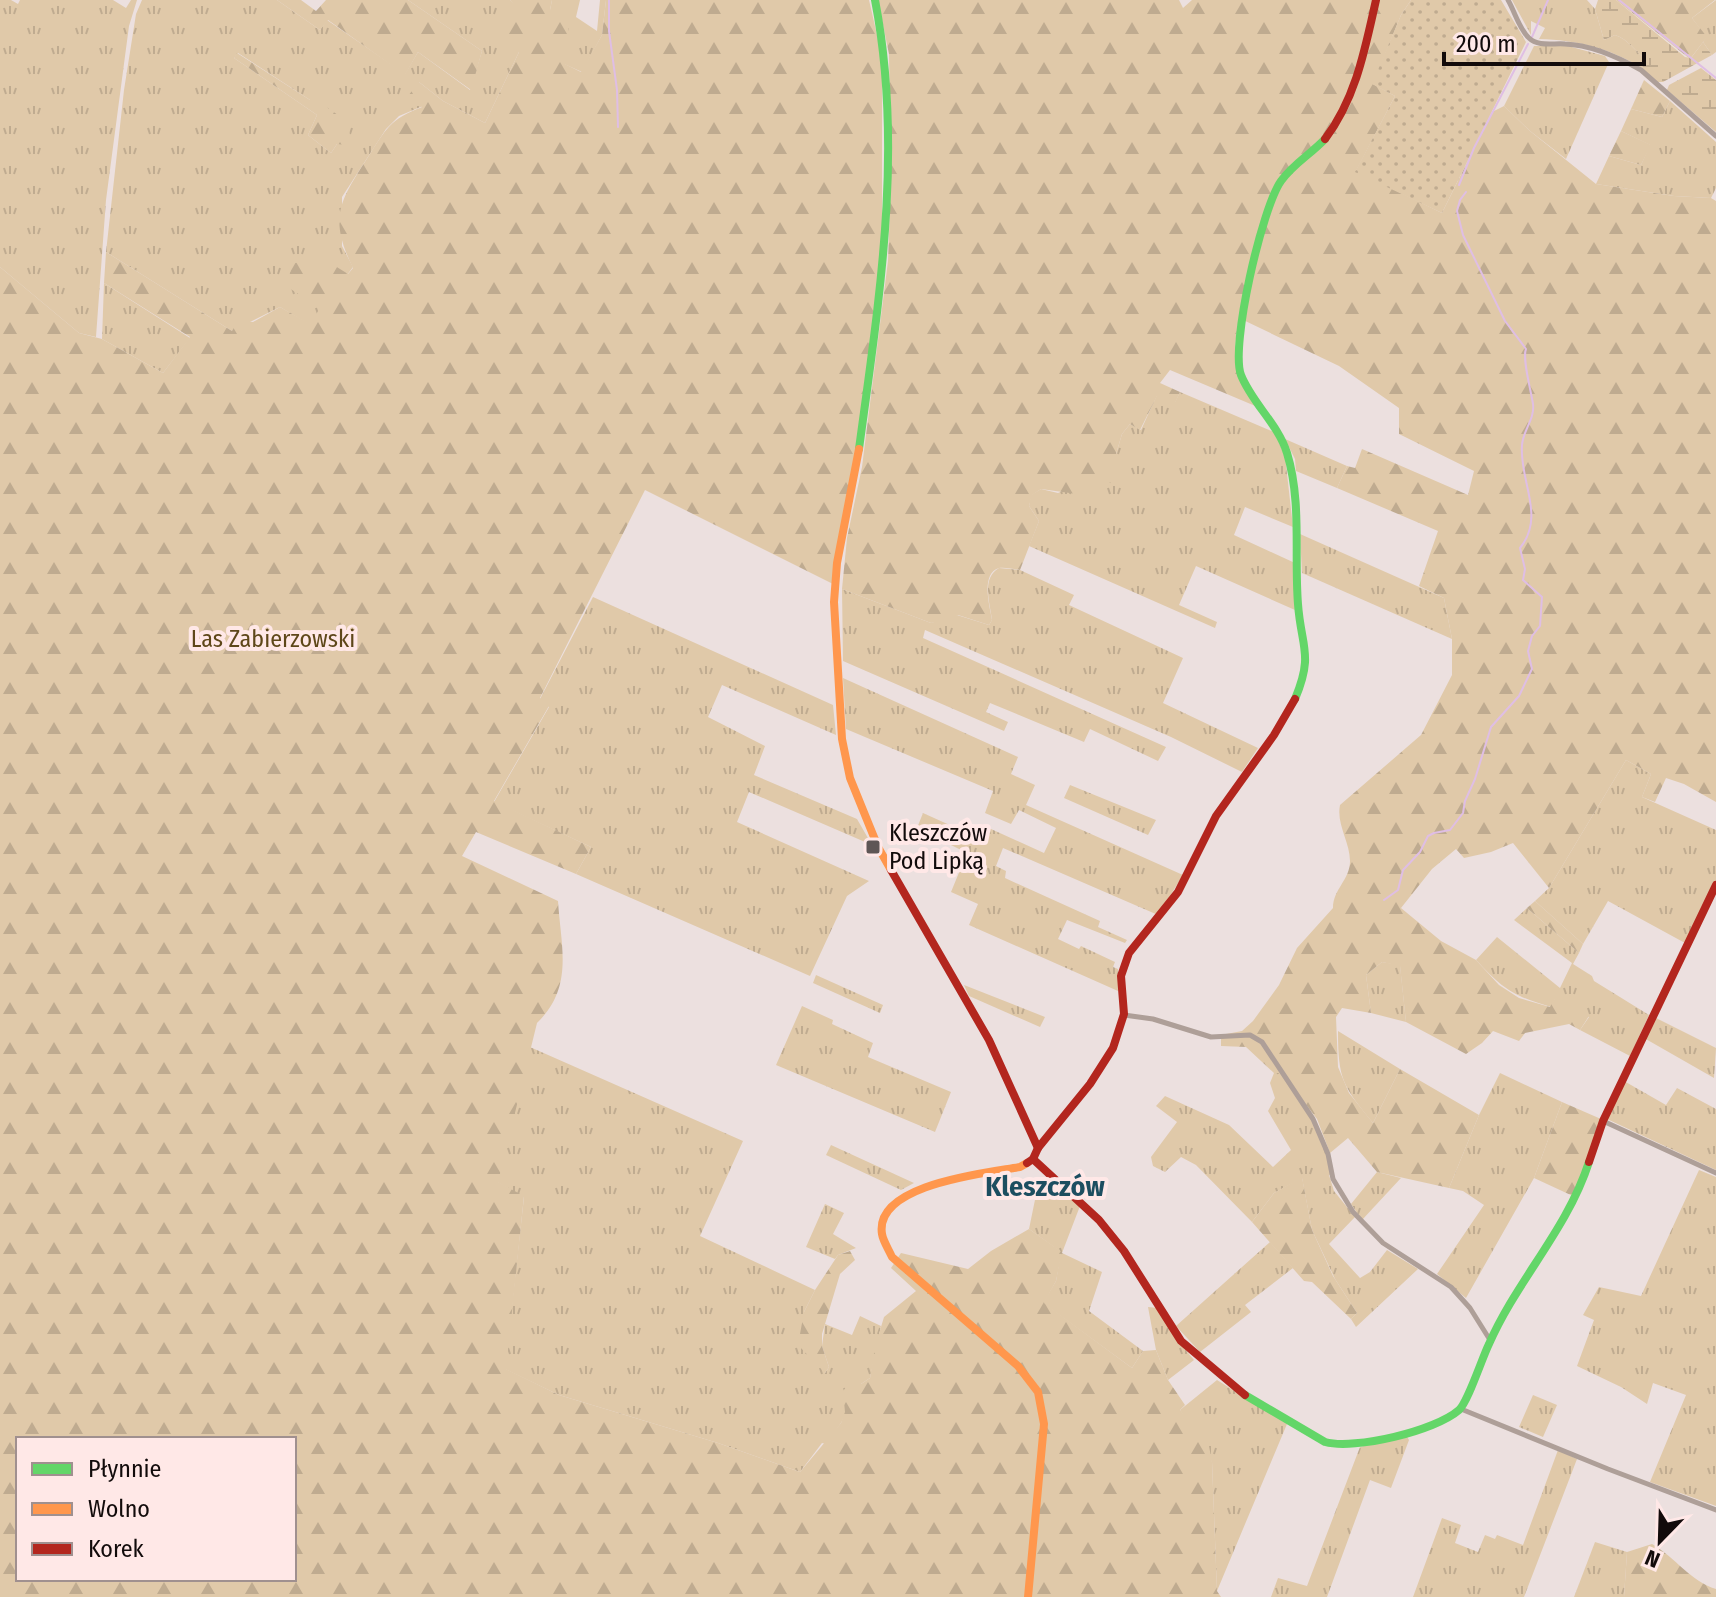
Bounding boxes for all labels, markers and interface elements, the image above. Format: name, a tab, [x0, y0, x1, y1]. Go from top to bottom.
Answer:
scale bar	[1444, 16, 1644, 66]
text: 200 m	[1456, 30, 1516, 58]
park label: Las Zabierzowski	[191, 625, 355, 653]
place label: Kleszczów Pod Lipką	[889, 819, 988, 875]
marker: Kleszczów Pod Lipką	[864, 838, 882, 856]
district label: Kleszczów	[985, 1170, 1106, 1203]
legend	[16, 1437, 296, 1581]
text: Płynnie	[88, 1455, 161, 1483]
text: Wolno	[88, 1495, 150, 1523]
north arrow	[1620, 1501, 1700, 1581]
text: Korek	[88, 1535, 145, 1563]
text: N	[1641, 1544, 1664, 1574]

